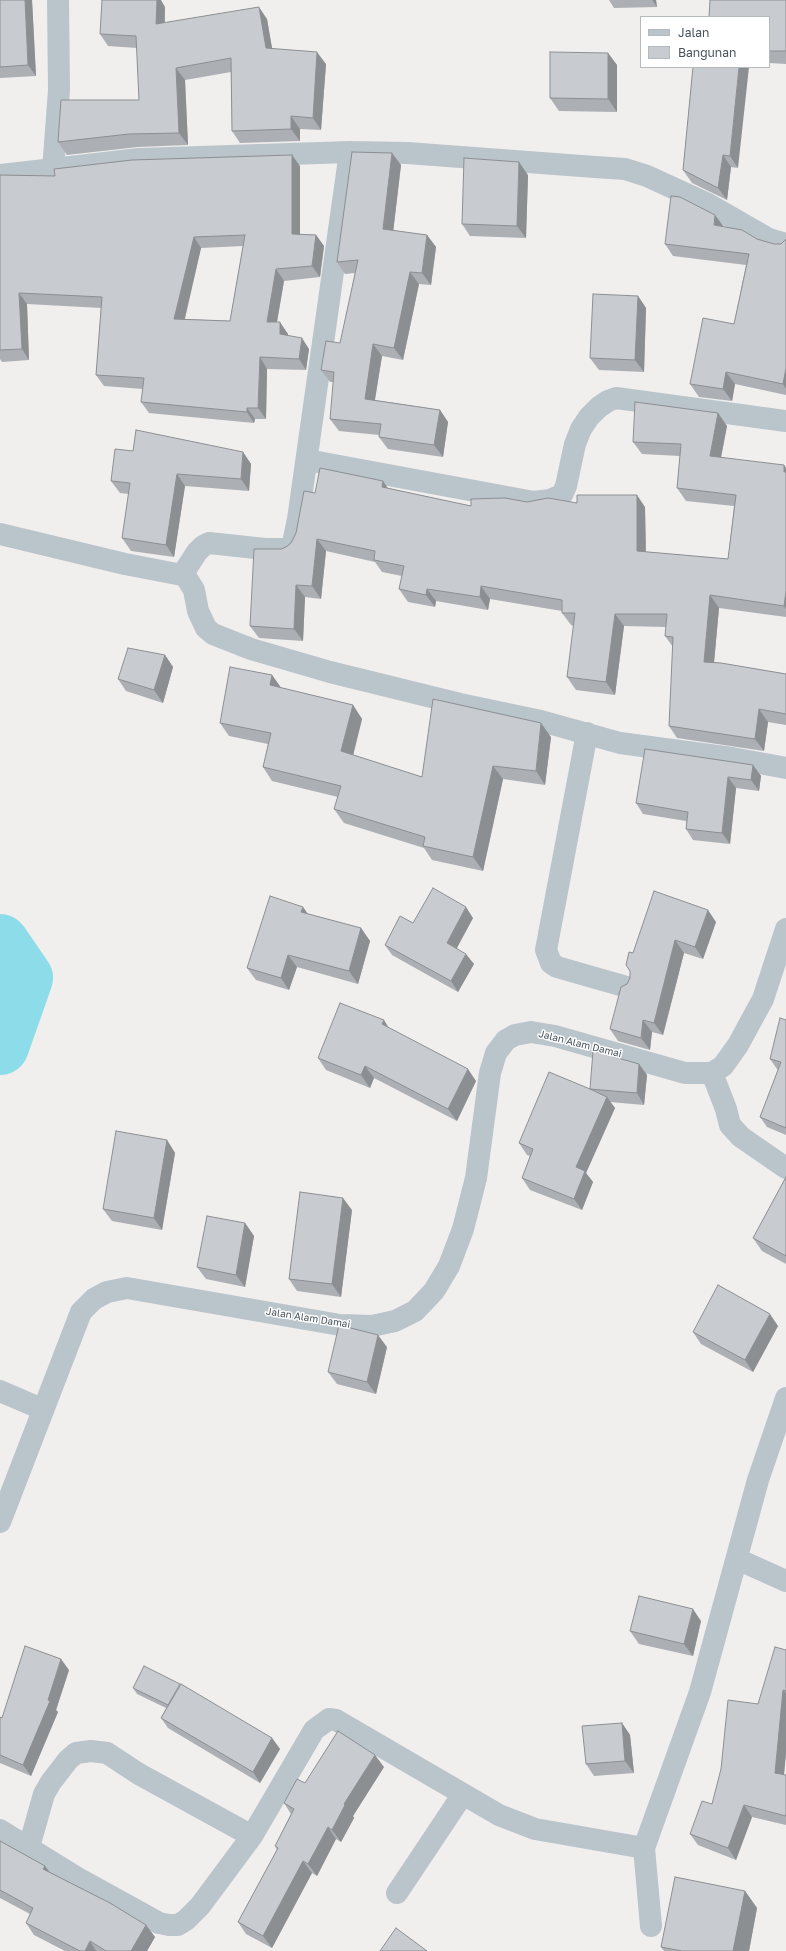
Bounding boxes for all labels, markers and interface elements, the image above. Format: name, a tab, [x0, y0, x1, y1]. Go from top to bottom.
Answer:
legend	[640, 16, 770, 68]
text: Jalan	[678, 25, 709, 40]
text: Bangunan	[678, 45, 736, 60]
street label: Jalan Alam Damai	[537, 1028, 623, 1060]
street label: Jalan Alam Damai	[265, 1305, 351, 1331]

